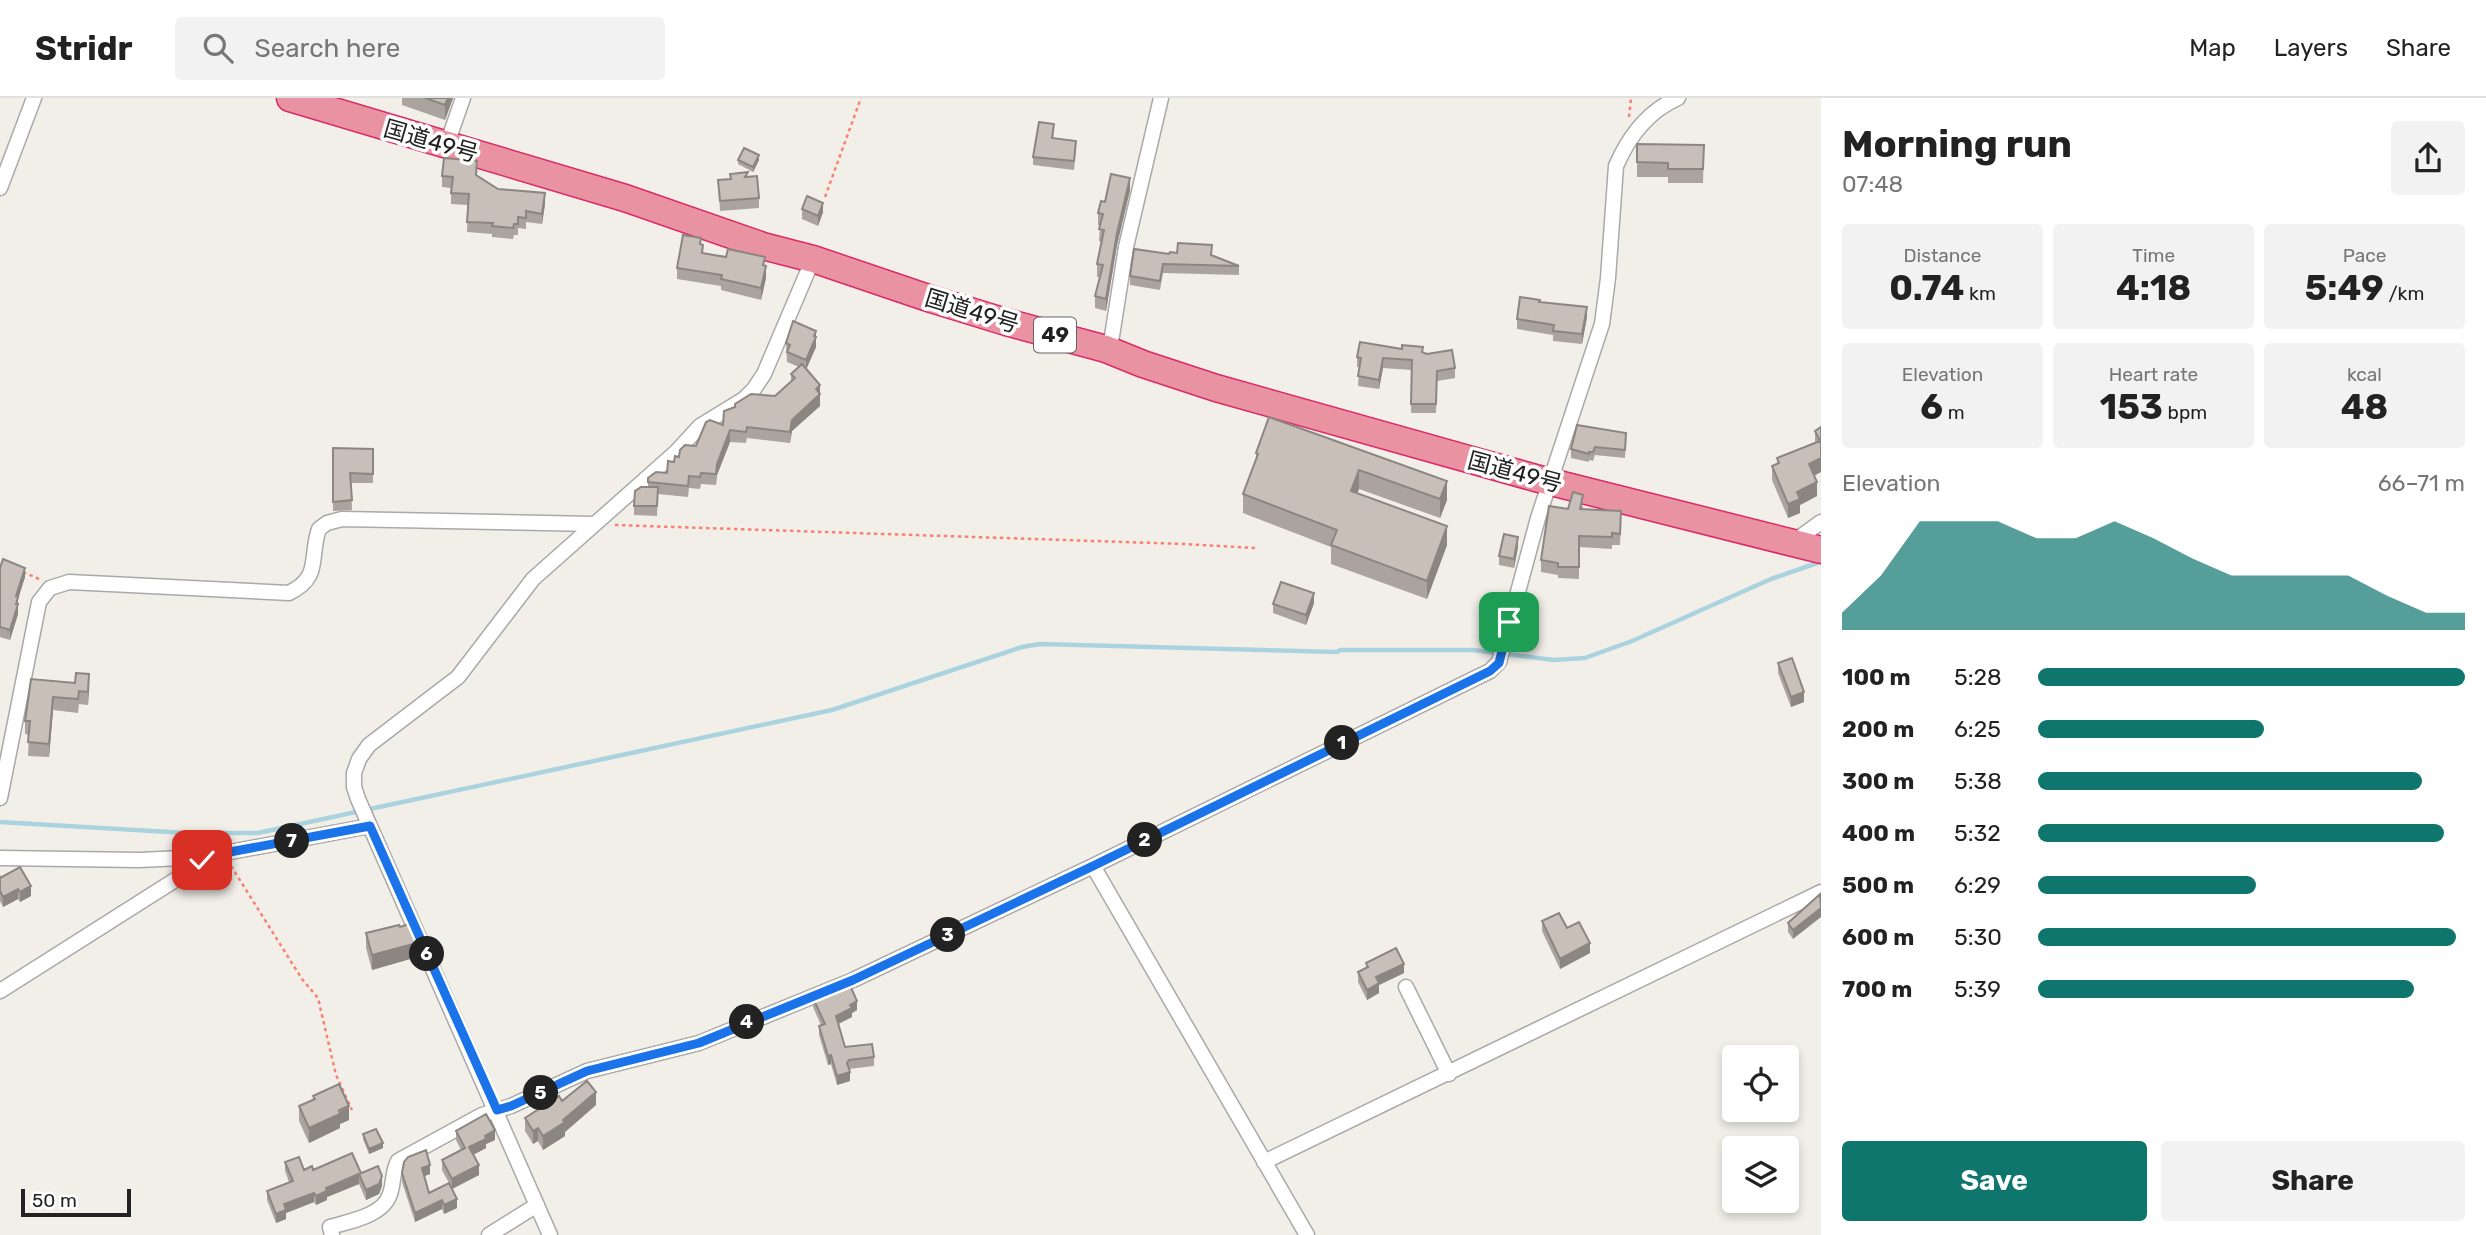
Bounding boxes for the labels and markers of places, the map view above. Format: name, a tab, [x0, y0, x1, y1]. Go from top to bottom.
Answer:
pin	[1479, 592, 1539, 652]
pin: 1	[1324, 726, 1360, 760]
pin: 2	[1128, 822, 1162, 858]
pin: 7	[274, 824, 310, 858]
pin	[172, 830, 232, 890]
pin: 3	[930, 918, 965, 952]
pin: 6	[410, 936, 444, 972]
pin: 4	[730, 1004, 764, 1040]
pin: 5	[524, 1076, 558, 1110]

